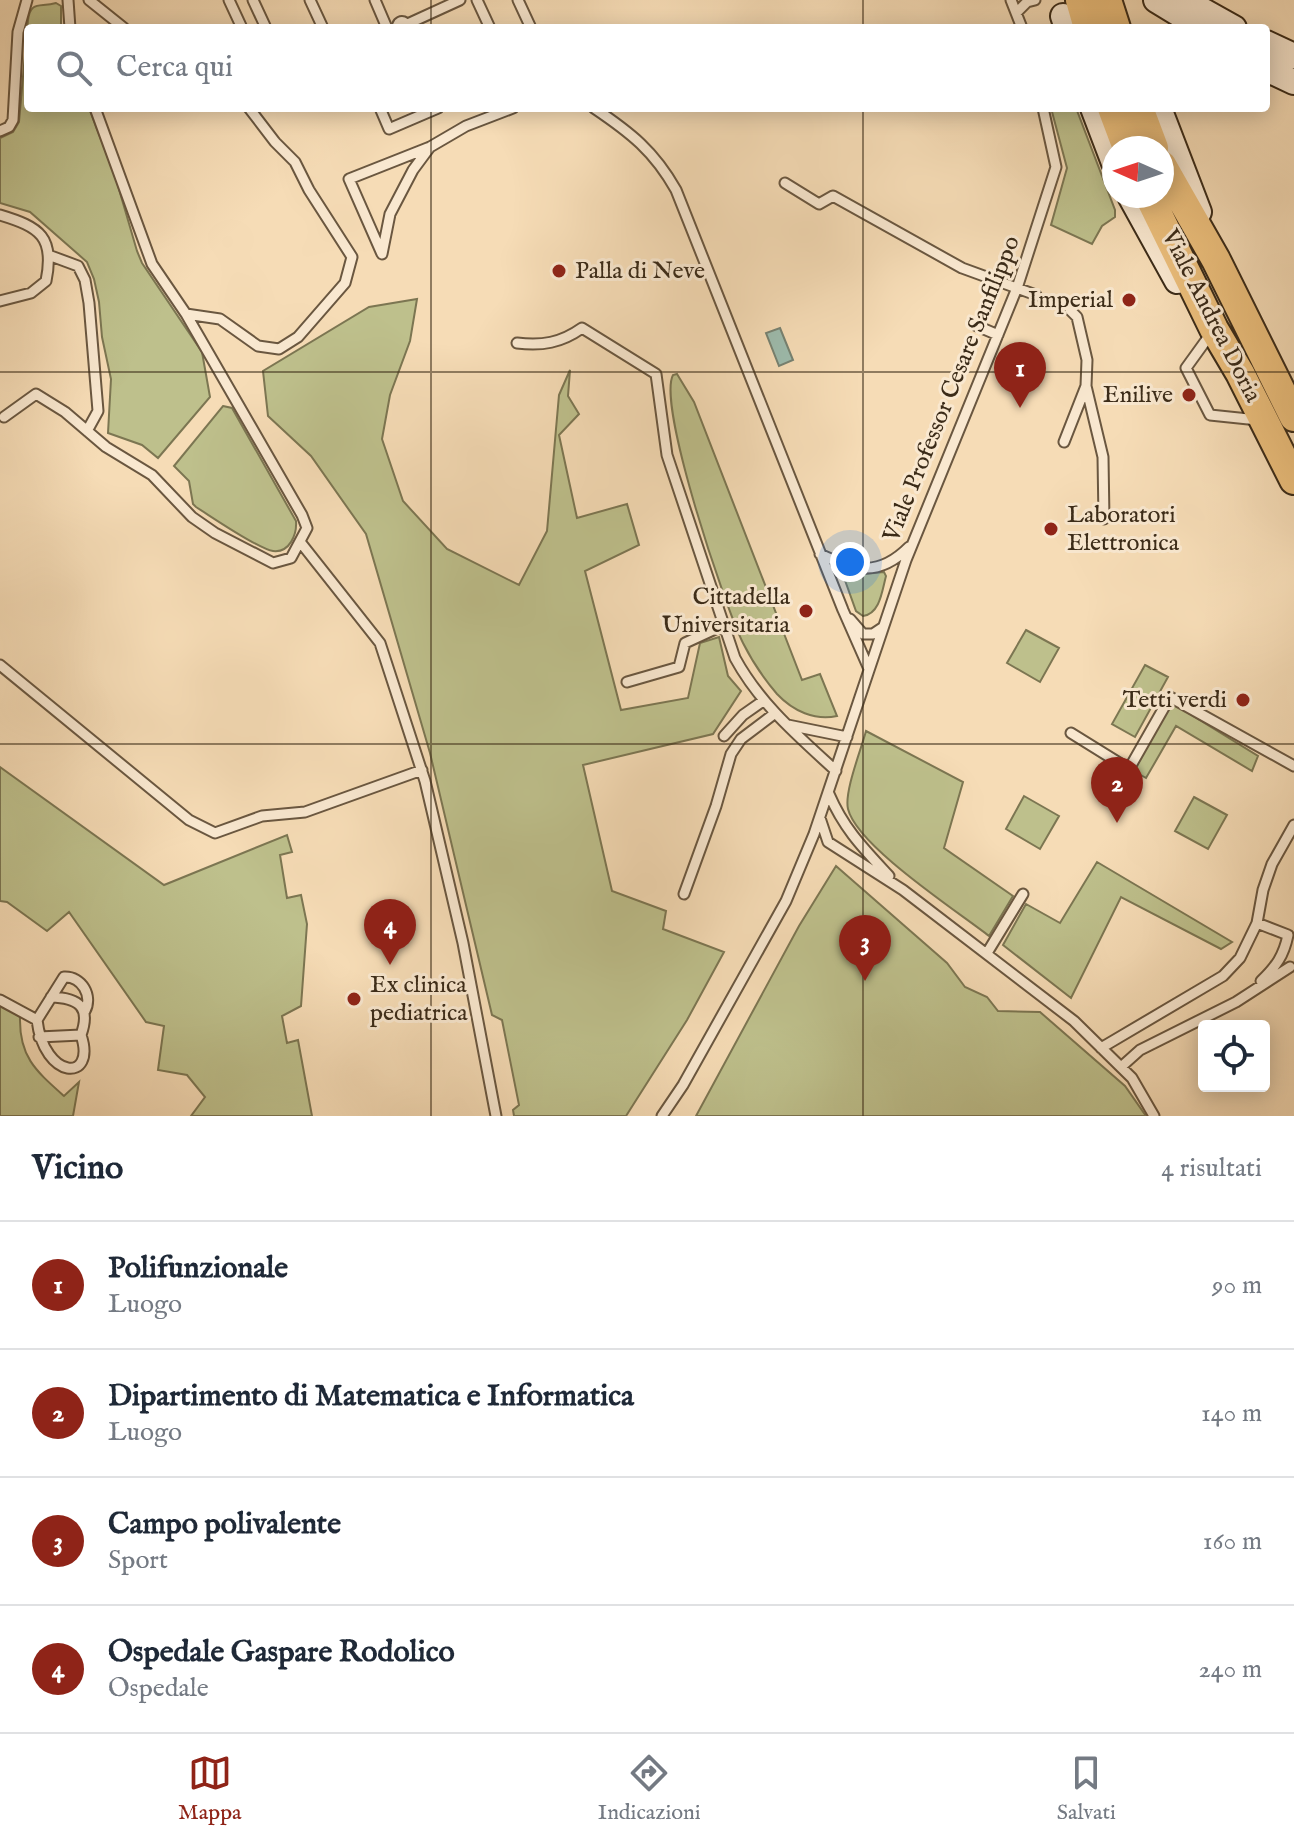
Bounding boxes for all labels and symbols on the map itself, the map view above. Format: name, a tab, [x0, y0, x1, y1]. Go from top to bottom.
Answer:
north arrow	[1102, 136, 1174, 208]
street label: Viale Andrea Doria	[1154, 223, 1268, 408]
street label: Viale Professor Cesare Sanfilippo	[876, 231, 1028, 548]
place label: Palla di Neve	[575, 256, 705, 287]
marker: Palla di Neve	[550, 262, 568, 280]
place label: Imperial	[1028, 285, 1113, 316]
marker: Imperial	[1120, 291, 1138, 309]
pin: 1	[994, 342, 1046, 408]
place label: Enilive	[1103, 380, 1173, 411]
marker: Enilive	[1180, 386, 1198, 404]
place label: Laboratori Elettronica	[1067, 500, 1180, 559]
marker: Laboratori Elettronica	[1042, 520, 1060, 538]
your location	[830, 542, 870, 582]
place label: Cittadella Universitaria	[662, 582, 791, 641]
marker: Cittadella Universitaria	[797, 602, 815, 620]
place label: Tetti verdi	[1123, 685, 1227, 716]
marker: Tetti verdi	[1234, 691, 1252, 709]
pin: 2	[1091, 757, 1143, 823]
pin: 4	[364, 899, 416, 965]
pin: 3	[839, 915, 891, 981]
place label: Ex clinica pediatrica	[370, 970, 468, 1029]
marker: Ex clinica pediatrica	[345, 990, 363, 1008]

